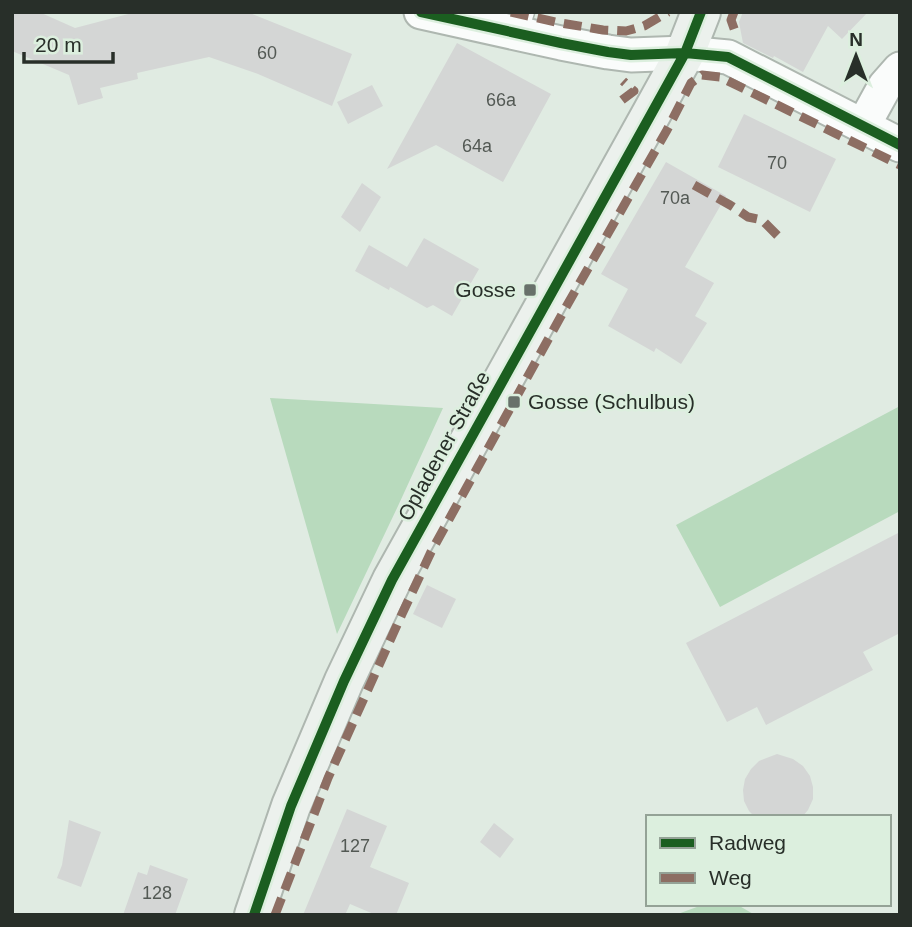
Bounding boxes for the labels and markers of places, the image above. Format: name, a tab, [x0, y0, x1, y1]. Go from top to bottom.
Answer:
place label: Gosse	[455, 278, 516, 301]
marker: Gosse	[522, 282, 538, 298]
place label: Gosse (Schulbus)	[528, 390, 695, 413]
marker: Gosse (Schulbus)	[506, 394, 522, 410]

